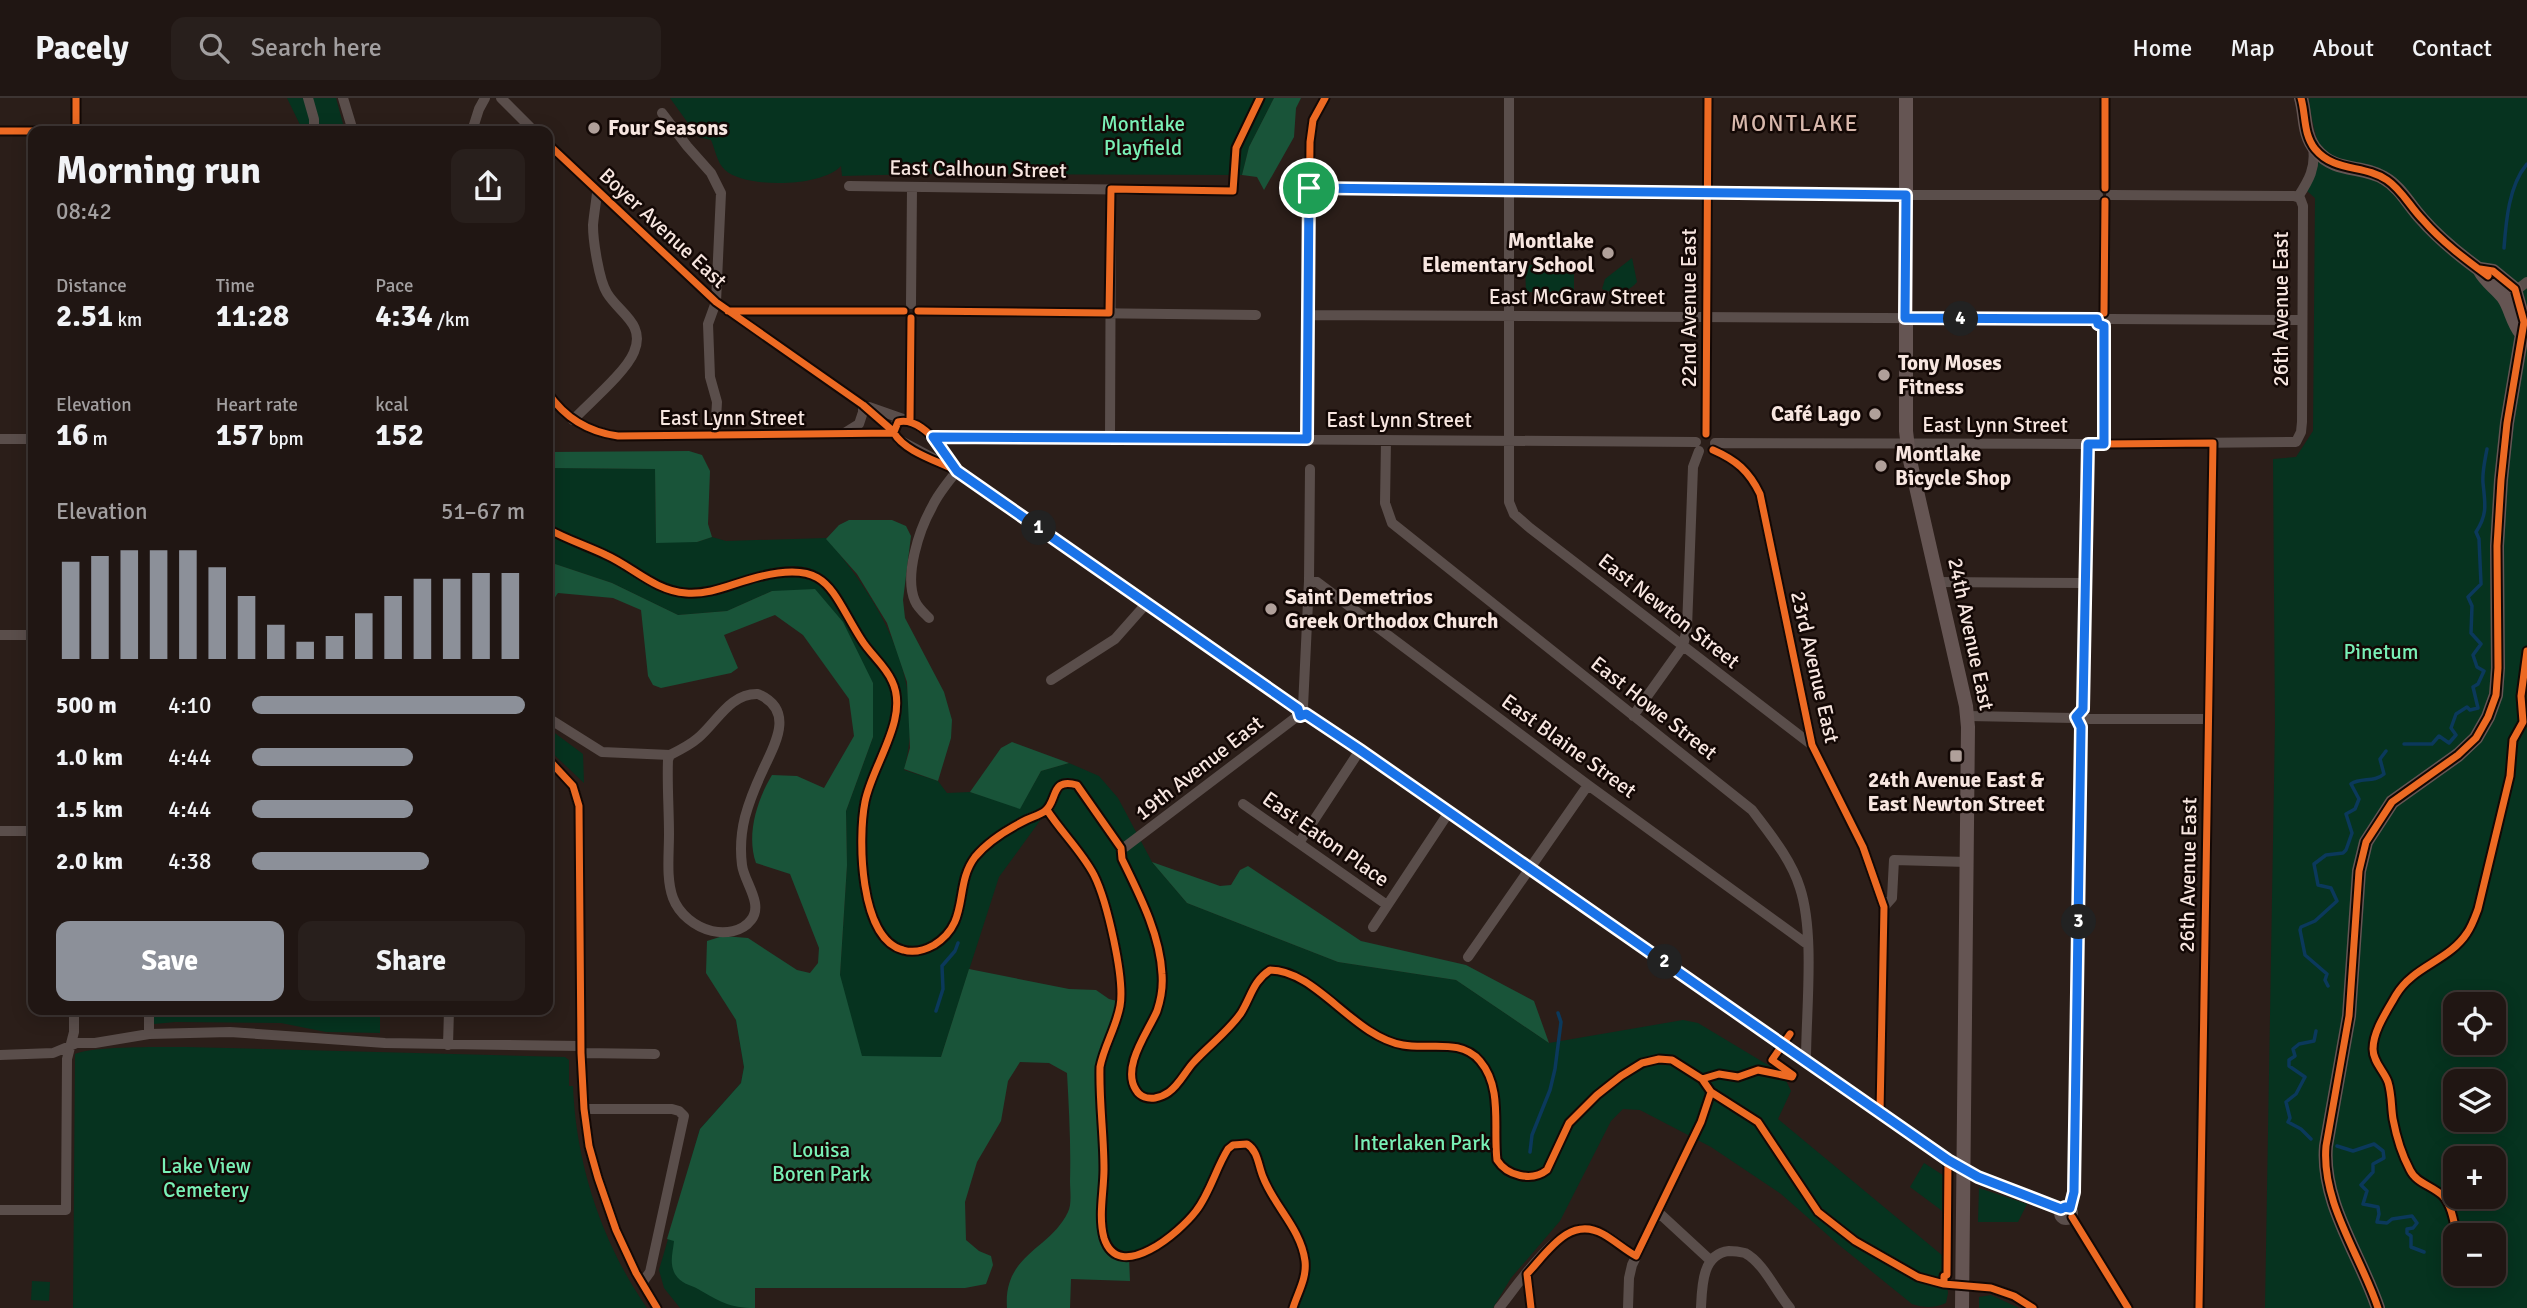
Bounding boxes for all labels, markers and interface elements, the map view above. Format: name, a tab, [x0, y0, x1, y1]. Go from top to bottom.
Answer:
search box	[171, 17, 661, 80]
text: Pacely	[35, 28, 129, 69]
icon: search	[195, 29, 233, 67]
text: Search here	[251, 32, 382, 64]
text: Home	[2132, 33, 2192, 63]
text: Map	[2230, 33, 2275, 63]
text: About	[2313, 33, 2374, 63]
text: Contact	[2412, 33, 2492, 63]
district label: MONTLAKE	[1730, 109, 1860, 138]
park label: Montlake Playfield	[1101, 111, 1185, 161]
place label: Four Seasons	[608, 115, 728, 141]
marker: Four Seasons	[586, 120, 602, 136]
text: Morning run	[56, 147, 261, 194]
button: share	[451, 149, 525, 223]
street label: East Calhoun Street	[889, 154, 1067, 184]
pin	[1279, 158, 1339, 218]
street label: Boyer Avenue East	[594, 162, 732, 294]
icon: arrive	[1290, 169, 1328, 207]
text: 08:42	[56, 197, 112, 226]
place label: Montlake Elementary School	[1422, 228, 1594, 278]
street label: 22nd Avenue East	[1676, 228, 1702, 388]
street label: 26th Avenue East	[2268, 231, 2294, 387]
marker: Montlake Elementary School	[1600, 245, 1616, 261]
text: Distance	[56, 274, 127, 298]
text: Time	[216, 274, 255, 298]
text: Pace	[375, 274, 414, 298]
street label: East McGraw Street	[1489, 284, 1665, 310]
text: 2.51	[56, 298, 113, 335]
text: 11:28	[216, 298, 289, 335]
text: 4:34	[375, 298, 433, 335]
pin: 4	[1944, 302, 1979, 336]
text: 4	[1955, 306, 1966, 330]
text: km	[113, 308, 142, 332]
text: /km	[433, 308, 470, 332]
place label: Tony Moses Fitness	[1898, 350, 2002, 400]
marker: Tony Moses Fitness	[1876, 367, 1892, 383]
text: Elevation	[56, 393, 132, 417]
text: Heart rate	[216, 393, 298, 417]
text: kcal	[375, 393, 409, 417]
place label: Café Lago	[1771, 401, 1861, 427]
street label: East Lynn Street	[659, 405, 805, 431]
marker: Café Lago	[1867, 406, 1883, 422]
street label: East Lynn Street	[1326, 407, 1472, 433]
street label: East Lynn Street	[1922, 412, 2068, 438]
text: 16	[56, 417, 88, 454]
text: 157	[216, 417, 264, 454]
text: 152	[375, 417, 424, 454]
text: m	[88, 427, 108, 451]
text: bpm	[264, 427, 304, 451]
place label: Montlake Bicycle Shop	[1895, 441, 2011, 491]
marker: Montlake Bicycle Shop	[1873, 458, 1889, 474]
text: Elevation	[56, 497, 148, 526]
text: 51–67 m	[441, 497, 525, 526]
pin: 1	[1021, 510, 1056, 546]
text: 1	[1033, 515, 1044, 539]
street label: East Newton Street	[1593, 548, 1745, 674]
street label: 24th Avenue East	[1942, 555, 2000, 713]
place label: Saint Demetrios Greek Orthodox Church	[1285, 584, 1498, 634]
street label: 23rd Avenue East	[1785, 588, 1845, 746]
marker: Saint Demetrios Greek Orthodox Church	[1263, 601, 1279, 617]
park label: Pinetum	[2343, 639, 2419, 665]
street label: East Howe Street	[1586, 651, 1722, 765]
street label: East Blaine Street	[1497, 688, 1641, 804]
text: 500 m	[56, 691, 117, 720]
text: 4:10	[168, 691, 211, 720]
street label: 19th Avenue East	[1130, 710, 1268, 826]
text: 1.0 km	[56, 743, 123, 772]
text: 4:44	[168, 743, 211, 772]
marker: 24th Avenue East & East Newton Street	[1948, 748, 1964, 764]
place label: 24th Avenue East & East Newton Street	[1867, 767, 2045, 817]
street label: East Eaton Place	[1258, 786, 1394, 892]
text: 1.5 km	[56, 795, 123, 824]
text: 4:44	[168, 795, 211, 824]
street label: 26th Avenue East	[2174, 797, 2202, 953]
text: 2.0 km	[56, 847, 123, 876]
text: 4:38	[168, 847, 211, 876]
pin: 3	[2062, 904, 2096, 940]
text: 3	[2073, 909, 2084, 933]
button: Save	[56, 921, 284, 1001]
button: Share	[298, 921, 525, 1001]
pin: 2	[1648, 944, 1682, 980]
text: 2	[1659, 949, 1670, 973]
map controls	[2443, 992, 2506, 1286]
button: locate	[2443, 992, 2506, 1055]
button: layers	[2443, 1069, 2506, 1132]
park label: Interlaken Park	[1354, 1130, 1491, 1156]
park label: Louisa Boren Park	[772, 1137, 870, 1187]
button: +	[2443, 1146, 2506, 1209]
park label: Lake View Cemetery	[161, 1153, 251, 1203]
button: −	[2443, 1223, 2506, 1286]

